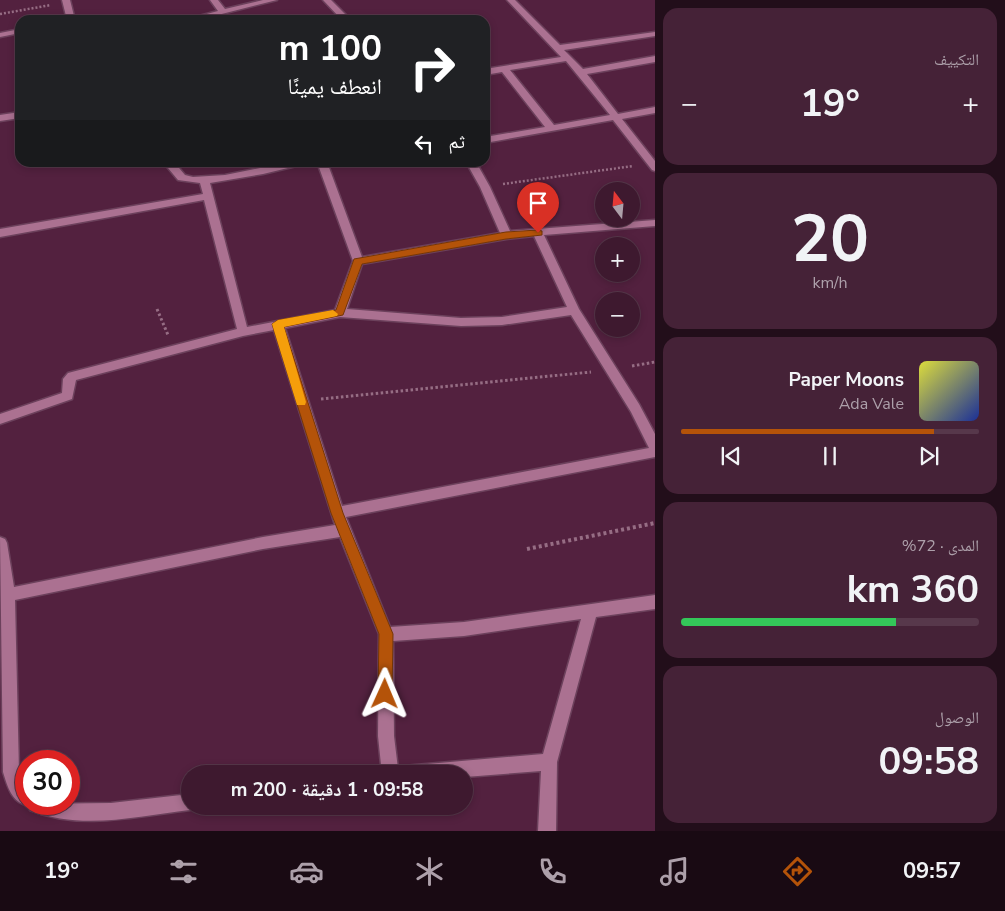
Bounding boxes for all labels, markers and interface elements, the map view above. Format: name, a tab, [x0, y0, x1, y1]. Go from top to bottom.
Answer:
text: 100 m	[279, 25, 382, 72]
icon: right	[400, 35, 465, 100]
text: التكييف	[934, 49, 979, 71]
text: انعطف يمينًا	[288, 72, 382, 102]
text: 19°	[800, 78, 860, 129]
text: −	[681, 85, 698, 123]
text: +	[962, 85, 979, 123]
text: ثم	[448, 129, 465, 155]
icon: left	[410, 130, 438, 158]
pin	[517, 182, 559, 233]
north arrow	[595, 182, 640, 228]
map controls	[595, 182, 640, 337]
icon: arrive	[524, 189, 552, 217]
text: 20	[791, 195, 869, 284]
button: +	[595, 237, 640, 282]
text: km/h	[812, 272, 848, 294]
button: −	[595, 292, 640, 337]
text: Paper Moons	[789, 367, 904, 393]
text: Ada Vale	[839, 393, 904, 415]
icon: previous	[717, 442, 745, 470]
icon: pause	[816, 442, 844, 470]
icon: next	[915, 442, 943, 470]
text: المدى · 72%	[902, 535, 979, 557]
text: 360 km	[847, 564, 979, 615]
position arrow	[358, 667, 410, 719]
text: الوصول	[935, 707, 979, 729]
text: 09:58	[878, 736, 979, 787]
speed limit sign: 30	[15, 750, 80, 815]
text: 09:58 · 1 دقيقة · 200 m	[231, 777, 423, 803]
icon: filters	[166, 854, 201, 889]
icon: car	[289, 854, 324, 889]
icon: climate	[412, 854, 447, 889]
icon: phone	[535, 854, 570, 889]
icon: music	[657, 854, 692, 889]
icon: directions	[780, 854, 815, 889]
text: 19°	[44, 856, 79, 886]
text: 09:57	[903, 856, 961, 886]

